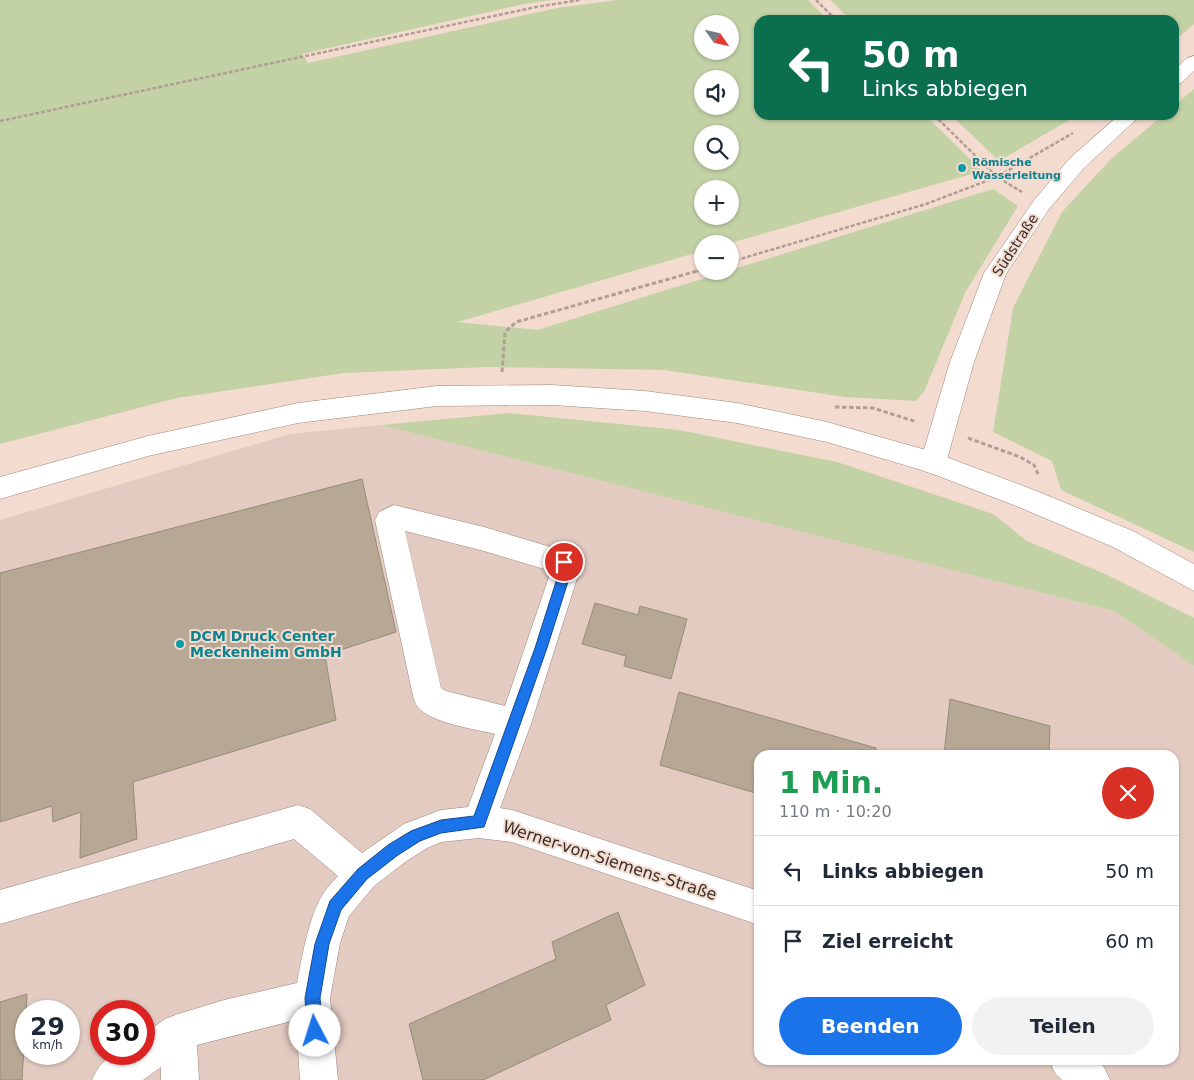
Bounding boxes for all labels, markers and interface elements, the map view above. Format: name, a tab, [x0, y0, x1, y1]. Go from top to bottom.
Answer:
north arrow	[694, 15, 739, 60]
map controls	[694, 15, 739, 280]
icon: left	[779, 35, 844, 100]
text: 50 m	[862, 35, 959, 75]
button: sound	[694, 70, 739, 115]
text: Links abbiegen	[862, 76, 1028, 101]
button: search	[694, 125, 739, 170]
place label: Römische Wasserleitung	[972, 156, 1061, 182]
marker: Römische Wasserleitung	[956, 162, 968, 174]
button: +	[694, 180, 739, 225]
street label: Südstraße	[989, 211, 1041, 279]
button: −	[694, 235, 739, 280]
pin	[543, 541, 585, 583]
icon: arrive	[550, 548, 578, 576]
place label: DCM Druck Center Meckenheim GmbH	[190, 628, 342, 660]
marker: DCM Druck Center Meckenheim GmbH	[174, 638, 186, 650]
text: 1 Min.	[779, 765, 883, 800]
button: close	[1102, 767, 1154, 819]
text: 110 m · 10:20	[779, 802, 892, 821]
street label: Werner-von-Siemens-Straße	[500, 817, 719, 904]
icon: left	[779, 857, 807, 885]
text: Links abbiegen	[822, 860, 984, 882]
text: 50 m	[1105, 860, 1154, 882]
icon: arrive	[779, 927, 807, 955]
text: Ziel erreicht	[822, 930, 953, 952]
text: 60 m	[1105, 930, 1154, 952]
button: Beenden	[779, 997, 962, 1055]
button: Teilen	[972, 997, 1154, 1055]
speed limit sign: 30	[90, 1000, 155, 1065]
position arrow	[288, 1004, 340, 1056]
text: 29	[30, 1012, 65, 1041]
text: km/h	[32, 1038, 63, 1052]

